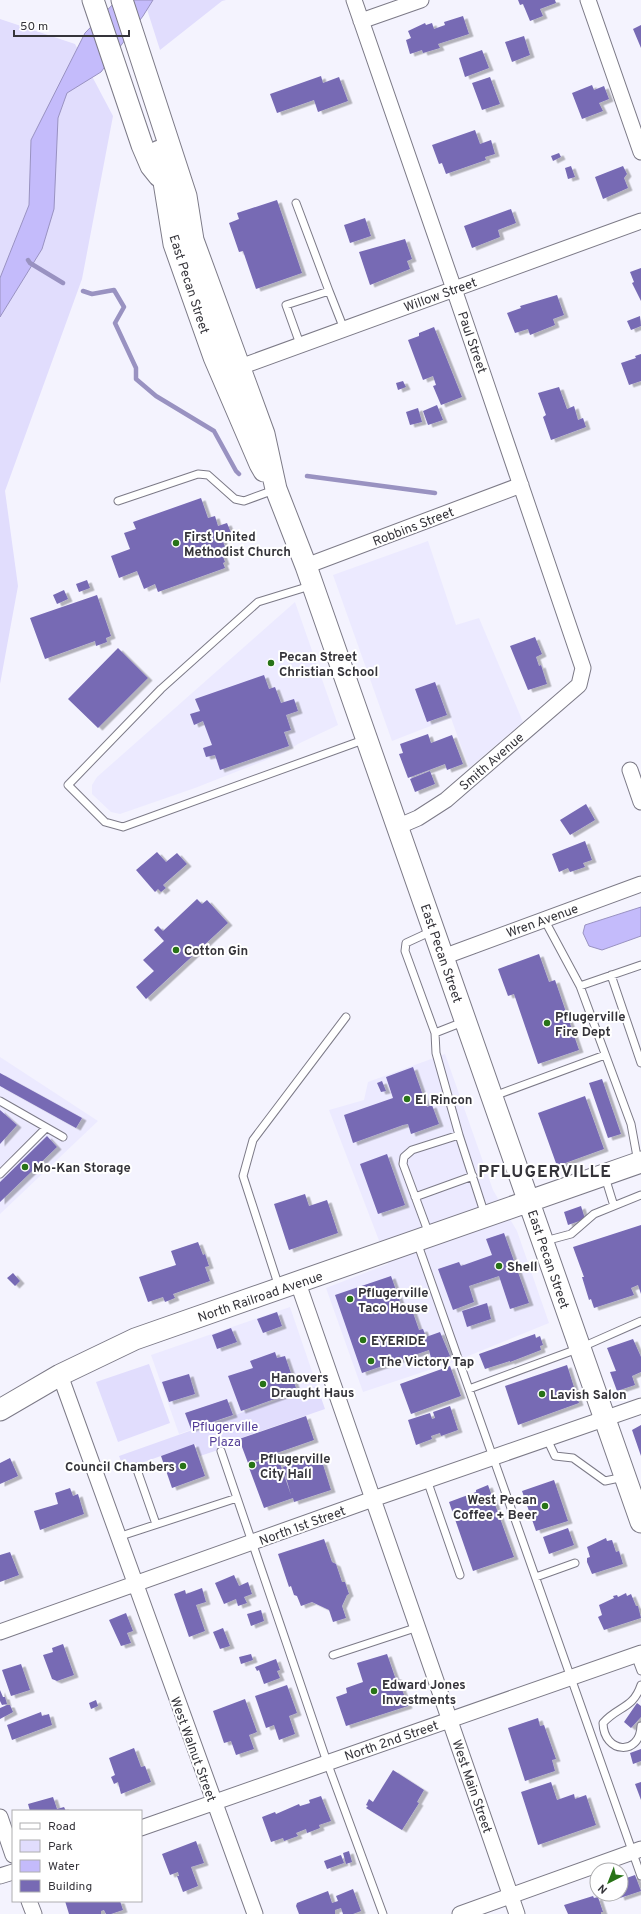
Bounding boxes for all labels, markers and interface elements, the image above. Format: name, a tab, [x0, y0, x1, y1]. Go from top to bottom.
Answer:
scale bar	[14, 12, 129, 38]
text: 50 m	[20, 19, 48, 35]
street label: East Pecan Street	[164, 233, 212, 336]
street label: Willow Street	[402, 275, 479, 316]
street label: Paul Street	[453, 310, 489, 376]
street label: Robbins Street	[371, 505, 457, 551]
place label: First United Methodist Church	[184, 530, 291, 561]
marker: First United Methodist Church	[171, 538, 181, 548]
place label: Pecan Street Christian School	[279, 650, 378, 681]
marker: Pecan Street Christian School	[266, 658, 276, 668]
street label: Smith Avenue	[457, 730, 528, 795]
street label: Wren Avenue	[505, 901, 581, 942]
street label: East Pecan Street	[416, 902, 465, 1005]
place label: Cotton Gin	[184, 944, 248, 960]
marker: Cotton Gin	[171, 945, 181, 955]
place label: Pflugerville Fire Dept	[555, 1010, 625, 1041]
marker: Pflugerville Fire Dept	[542, 1018, 552, 1028]
place label: El Rincon	[415, 1093, 473, 1109]
marker: El Rincon	[402, 1094, 412, 1104]
place label: Mo-Kan Storage	[33, 1161, 131, 1177]
marker: Mo-Kan Storage	[20, 1162, 30, 1172]
district label: PFLUGERVILLE	[478, 1162, 612, 1184]
street label: East Pecan Street	[523, 1208, 572, 1311]
place label: Shell	[507, 1260, 538, 1276]
marker: Shell	[494, 1261, 504, 1271]
street label: North Railroad Avenue	[196, 1269, 325, 1327]
place label: Pflugerville Taco House	[358, 1286, 428, 1317]
marker: Pflugerville Taco House	[345, 1294, 355, 1304]
place label: EYERIDE	[371, 1334, 426, 1350]
marker: EYERIDE	[358, 1335, 368, 1345]
place label: The Victory Tap	[379, 1355, 474, 1371]
marker: The Victory Tap	[366, 1356, 376, 1366]
place label: Hanovers Draught Haus	[271, 1371, 354, 1402]
marker: Hanovers Draught Haus	[258, 1379, 268, 1389]
place label: Lavish Salon	[550, 1388, 627, 1404]
marker: Lavish Salon	[537, 1389, 547, 1399]
park label: Pflugerville Plaza	[192, 1420, 258, 1451]
place label: Pflugerville City Hall	[260, 1452, 330, 1483]
place label: Council Chambers	[65, 1460, 175, 1476]
marker: Pflugerville City Hall	[247, 1460, 257, 1470]
marker: Council Chambers	[178, 1461, 188, 1471]
place label: West Pecan Coffee + Beer	[453, 1493, 538, 1524]
marker: West Pecan Coffee + Beer	[540, 1501, 550, 1511]
street label: North 1st Street	[257, 1504, 348, 1550]
place label: Edward Jones Investments	[382, 1678, 466, 1709]
marker: Edward Jones Investments	[369, 1686, 379, 1696]
street label: West Walnut Street	[166, 1695, 219, 1804]
street label: North 2nd Street	[343, 1718, 441, 1765]
street label: West Main Street	[448, 1738, 495, 1836]
legend	[12, 1810, 142, 1902]
text: Road	[48, 1819, 76, 1835]
text: Park	[48, 1839, 73, 1855]
text: Water	[48, 1859, 80, 1875]
north arrow	[589, 1862, 629, 1902]
text: Building	[48, 1879, 92, 1895]
text: N	[595, 1881, 611, 1897]

